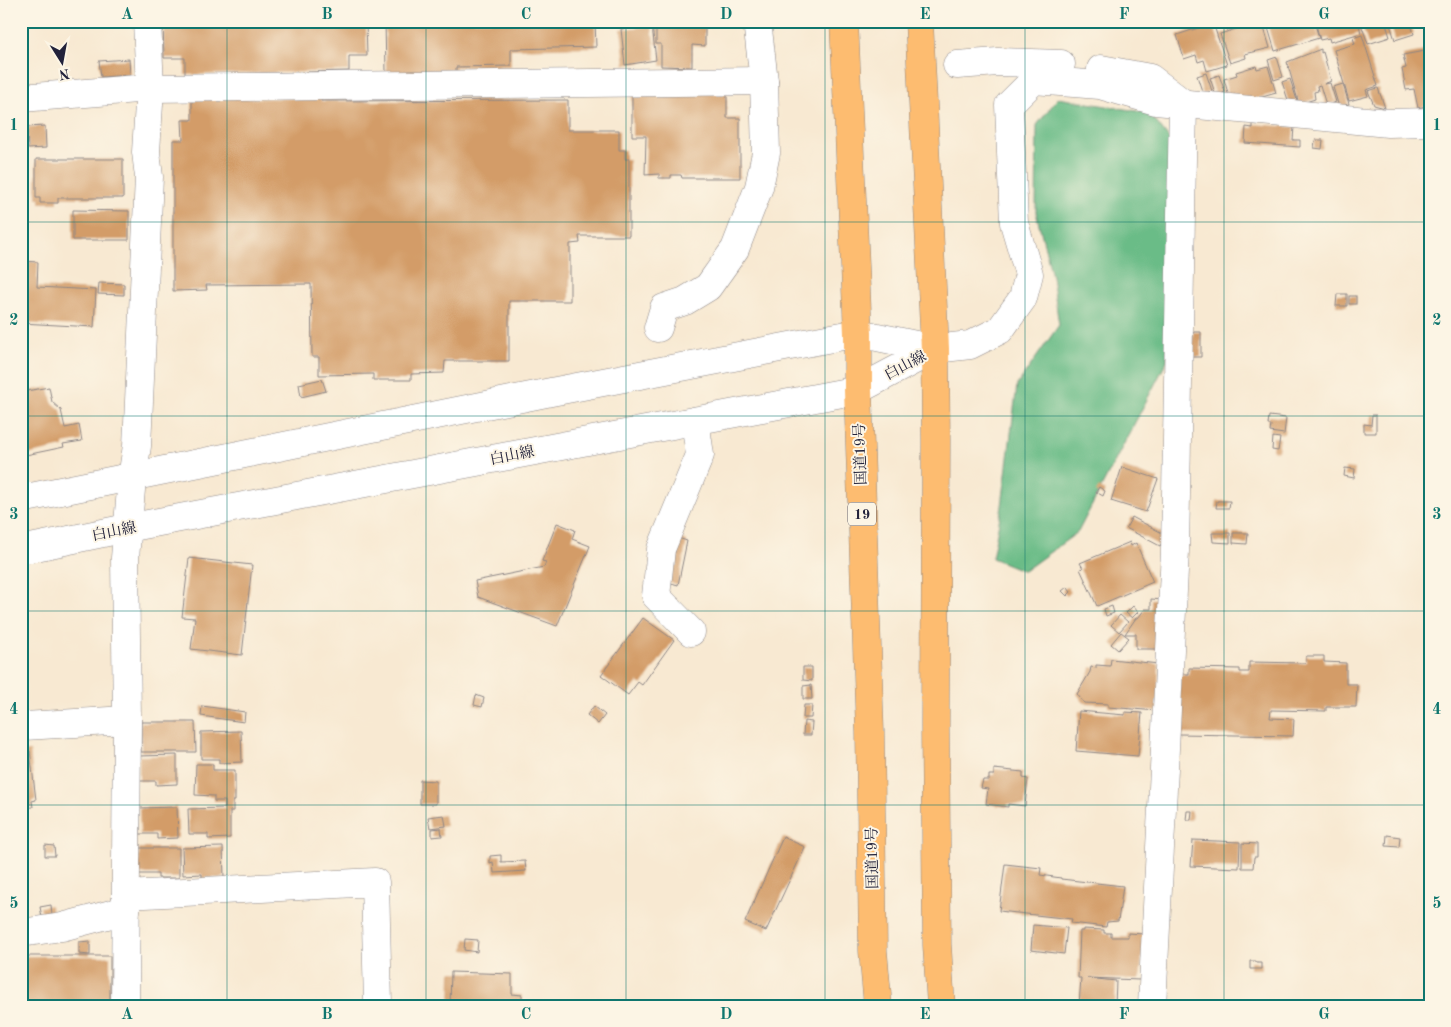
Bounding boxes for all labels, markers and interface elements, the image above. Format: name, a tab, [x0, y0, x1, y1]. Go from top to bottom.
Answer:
text: A	[121, 7, 133, 23]
text: B	[321, 7, 333, 23]
text: C	[521, 7, 531, 23]
text: D	[720, 7, 732, 23]
text: E	[919, 7, 931, 23]
text: F	[1119, 7, 1130, 23]
text: G	[1318, 7, 1330, 23]
north arrow	[38, 38, 88, 88]
text: N	[57, 66, 71, 82]
text: 1	[9, 118, 19, 134]
text: 1	[1432, 118, 1442, 134]
text: 2	[9, 313, 19, 329]
text: 2	[1432, 313, 1442, 329]
street label: 白山線	[881, 347, 929, 384]
street label: 国道19号	[851, 423, 870, 485]
street label: 白山線	[488, 443, 536, 468]
road number: 19	[848, 502, 876, 526]
text: 3	[9, 507, 19, 523]
text: 3	[1432, 507, 1442, 523]
street label: 白山線	[90, 519, 138, 544]
text: 4	[9, 702, 19, 718]
text: 4	[1432, 702, 1442, 718]
street label: 国道19号	[863, 827, 882, 889]
text: 5	[9, 896, 19, 912]
text: 5	[1432, 896, 1442, 912]
text: A	[121, 1007, 133, 1023]
text: B	[321, 1007, 333, 1023]
text: C	[521, 1007, 531, 1023]
text: D	[720, 1007, 732, 1023]
text: E	[919, 1007, 931, 1023]
text: F	[1119, 1007, 1130, 1023]
text: G	[1318, 1007, 1330, 1023]

